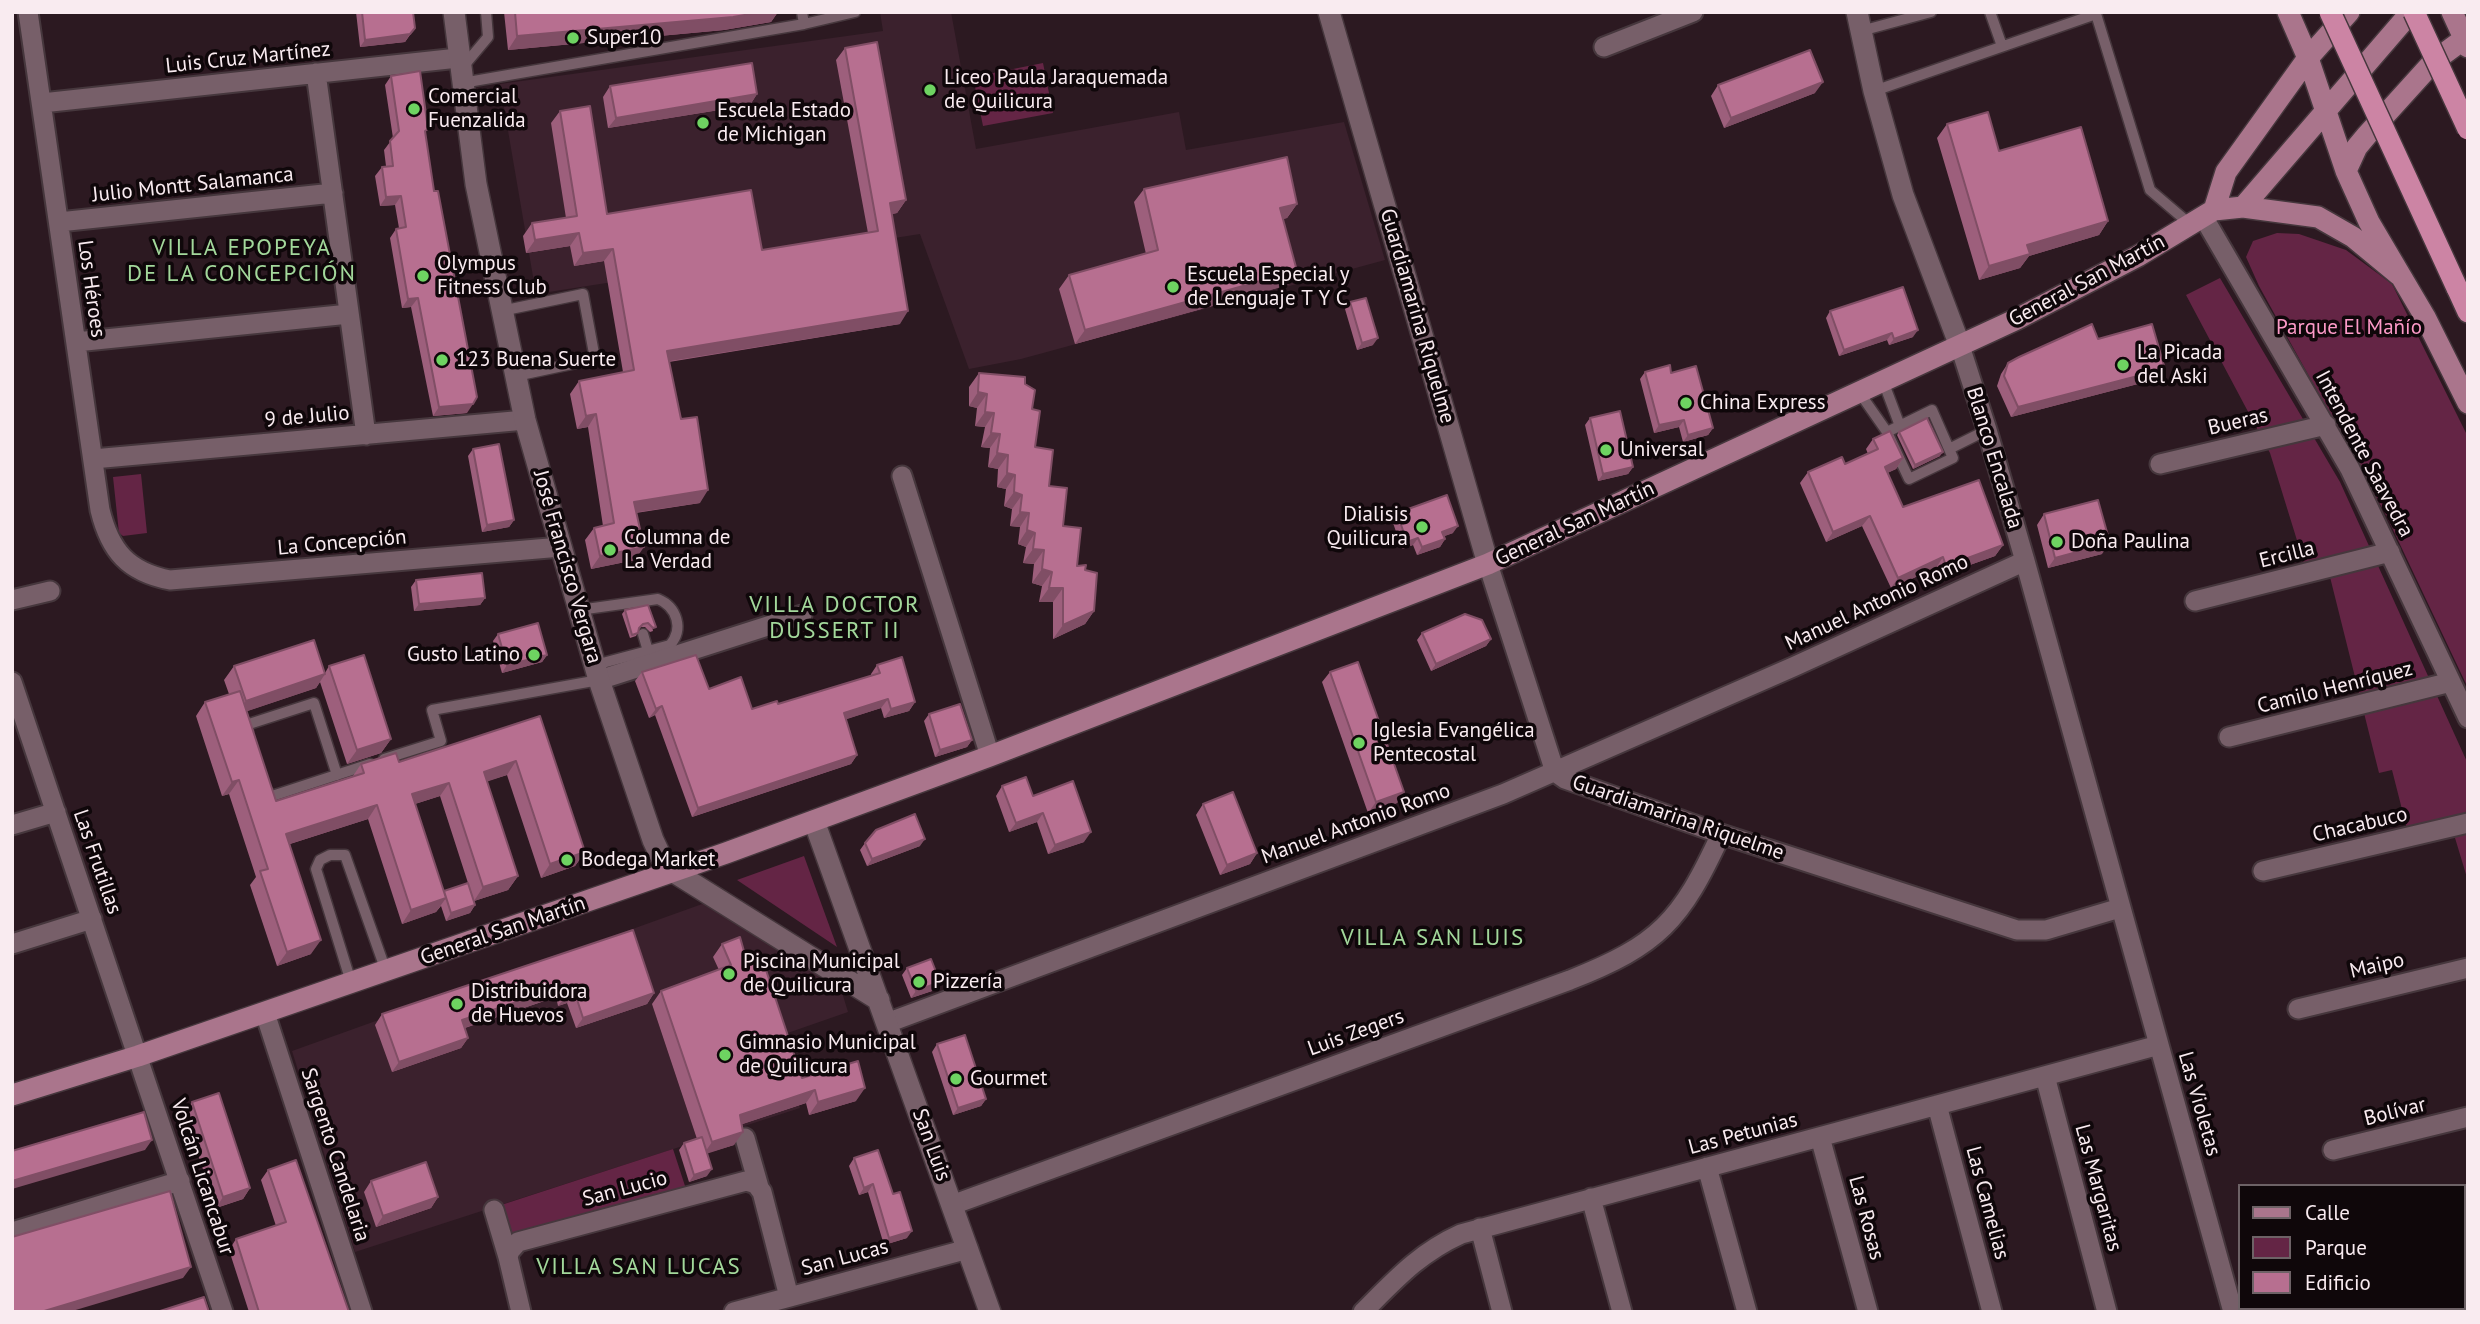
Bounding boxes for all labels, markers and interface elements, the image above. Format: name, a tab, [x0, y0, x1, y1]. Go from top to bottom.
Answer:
place label: Super10	[587, 25, 662, 51]
marker: Super10	[565, 30, 581, 46]
street label: Luis Cruz Martínez	[164, 37, 332, 79]
place label: Liceo Paula Jaraquemada de Quilicura	[944, 65, 1168, 115]
marker: Liceo Paula Jaraquemada de Quilicura	[922, 82, 938, 98]
place label: Comercial Fuenzalida	[428, 84, 526, 134]
place label: Escuela Estado de Michigan	[717, 98, 851, 148]
marker: Comercial Fuenzalida	[406, 101, 422, 117]
marker: Escuela Estado de Michigan	[695, 115, 711, 131]
street label: Julio Montt Salamanca	[91, 162, 295, 208]
street label: Guardiamarina Riquelme	[1374, 206, 1460, 426]
street label: General San Martín	[2005, 229, 2169, 333]
district label: VILLA EPOPEYA DE LA CONCEPCIÓN	[129, 234, 355, 288]
street label: Los Héroes	[72, 239, 110, 339]
place label: Olympus Fitness Club	[437, 251, 547, 301]
place label: Escuela Especial y de Lenguaje T Y C	[1187, 262, 1350, 312]
marker: Olympus Fitness Club	[415, 268, 431, 284]
marker: Escuela Especial y de Lenguaje T Y C	[1165, 279, 1181, 295]
park label: Parque El Mañío	[2276, 315, 2422, 341]
place label: La Picada del Aski	[2137, 340, 2222, 390]
place label: 123 Buena Suerte	[456, 347, 616, 373]
marker: 123 Buena Suerte	[434, 352, 450, 368]
marker: La Picada del Aski	[2115, 357, 2131, 373]
street label: Intendente Saavedra	[2310, 367, 2418, 541]
street label: Blanco Encalada	[1960, 384, 2028, 532]
place label: China Express	[1700, 390, 1826, 416]
marker: China Express	[1678, 395, 1694, 411]
street label: 9 de Julio	[264, 401, 350, 433]
street label: Bueras	[2206, 403, 2270, 441]
place label: Universal	[1620, 437, 1704, 463]
marker: Universal	[1598, 442, 1614, 458]
street label: José Francisco Vergara	[527, 467, 607, 667]
street label: General San Martín	[1491, 476, 1659, 572]
place label: Dialisis Quilicura	[1327, 502, 1408, 552]
marker: Dialisis Quilicura	[1414, 519, 1430, 535]
street label: La Concepción	[276, 525, 408, 561]
place label: Columna de La Verdad	[624, 525, 730, 575]
place label: Doña Paulina	[2071, 529, 2190, 555]
marker: Doña Paulina	[2049, 534, 2065, 550]
street label: Ercilla	[2257, 536, 2317, 574]
marker: Columna de La Verdad	[602, 542, 618, 558]
street label: Manuel Antonio Romo	[1781, 549, 1973, 657]
district label: VILLA DOCTOR DUSSERT II	[751, 591, 919, 645]
place label: Gusto Latino	[407, 642, 520, 668]
marker: Gusto Latino	[526, 647, 542, 663]
street label: Camilo Henríquez	[2255, 657, 2415, 719]
place label: Iglesia Evangélica Pentecostal	[1373, 718, 1535, 768]
marker: Iglesia Evangélica Pentecostal	[1351, 735, 1367, 751]
street label: Guardiamarina Riquelme	[1569, 770, 1787, 866]
street label: Manuel Antonio Romo	[1258, 778, 1454, 870]
street label: Chacabuco	[2310, 802, 2410, 848]
street label: Las Frutillas	[67, 806, 127, 918]
place label: Bodega Market	[581, 847, 715, 873]
marker: Bodega Market	[559, 852, 575, 868]
street label: General San Martín	[417, 891, 589, 971]
district label: VILLA SAN LUIS	[1343, 924, 1523, 952]
street label: Maipo	[2347, 948, 2407, 984]
place label: Piscina Municipal de Quilicura	[743, 949, 900, 999]
marker: Piscina Municipal de Quilicura	[721, 966, 737, 982]
place label: Pizzería	[933, 969, 1003, 995]
marker: Pizzería	[911, 974, 927, 990]
place label: Distribuidora de Huevos	[471, 979, 587, 1029]
marker: Distribuidora de Huevos	[449, 996, 465, 1012]
street label: Luis Zegers	[1304, 1004, 1408, 1062]
place label: Gimnasio Municipal de Quilicura	[739, 1030, 916, 1080]
marker: Gimnasio Municipal de Quilicura	[717, 1047, 733, 1063]
street label: Las Violetas	[2172, 1049, 2226, 1159]
street label: Sargento Candelaria	[295, 1065, 375, 1245]
place label: Gourmet	[970, 1066, 1047, 1092]
marker: Gourmet	[948, 1071, 964, 1087]
street label: Bolívar	[2361, 1092, 2429, 1132]
street label: Volcán Licancabur	[165, 1096, 239, 1258]
street label: San Luis	[906, 1106, 956, 1184]
street label: Las Petunias	[1686, 1107, 1800, 1161]
street label: Las Margaritas	[2069, 1122, 2127, 1254]
street label: Las Camelias	[1960, 1144, 2014, 1262]
street label: San Lucio	[580, 1166, 670, 1212]
street label: Las Rosas	[1843, 1173, 1889, 1263]
legend	[2238, 1184, 2466, 1310]
text: Calle	[2305, 1199, 2350, 1226]
street label: San Lucas	[799, 1234, 891, 1282]
text: Parque	[2305, 1234, 2367, 1261]
district label: VILLA SAN LUCAS	[538, 1253, 740, 1281]
text: Edificio	[2305, 1269, 2371, 1296]

